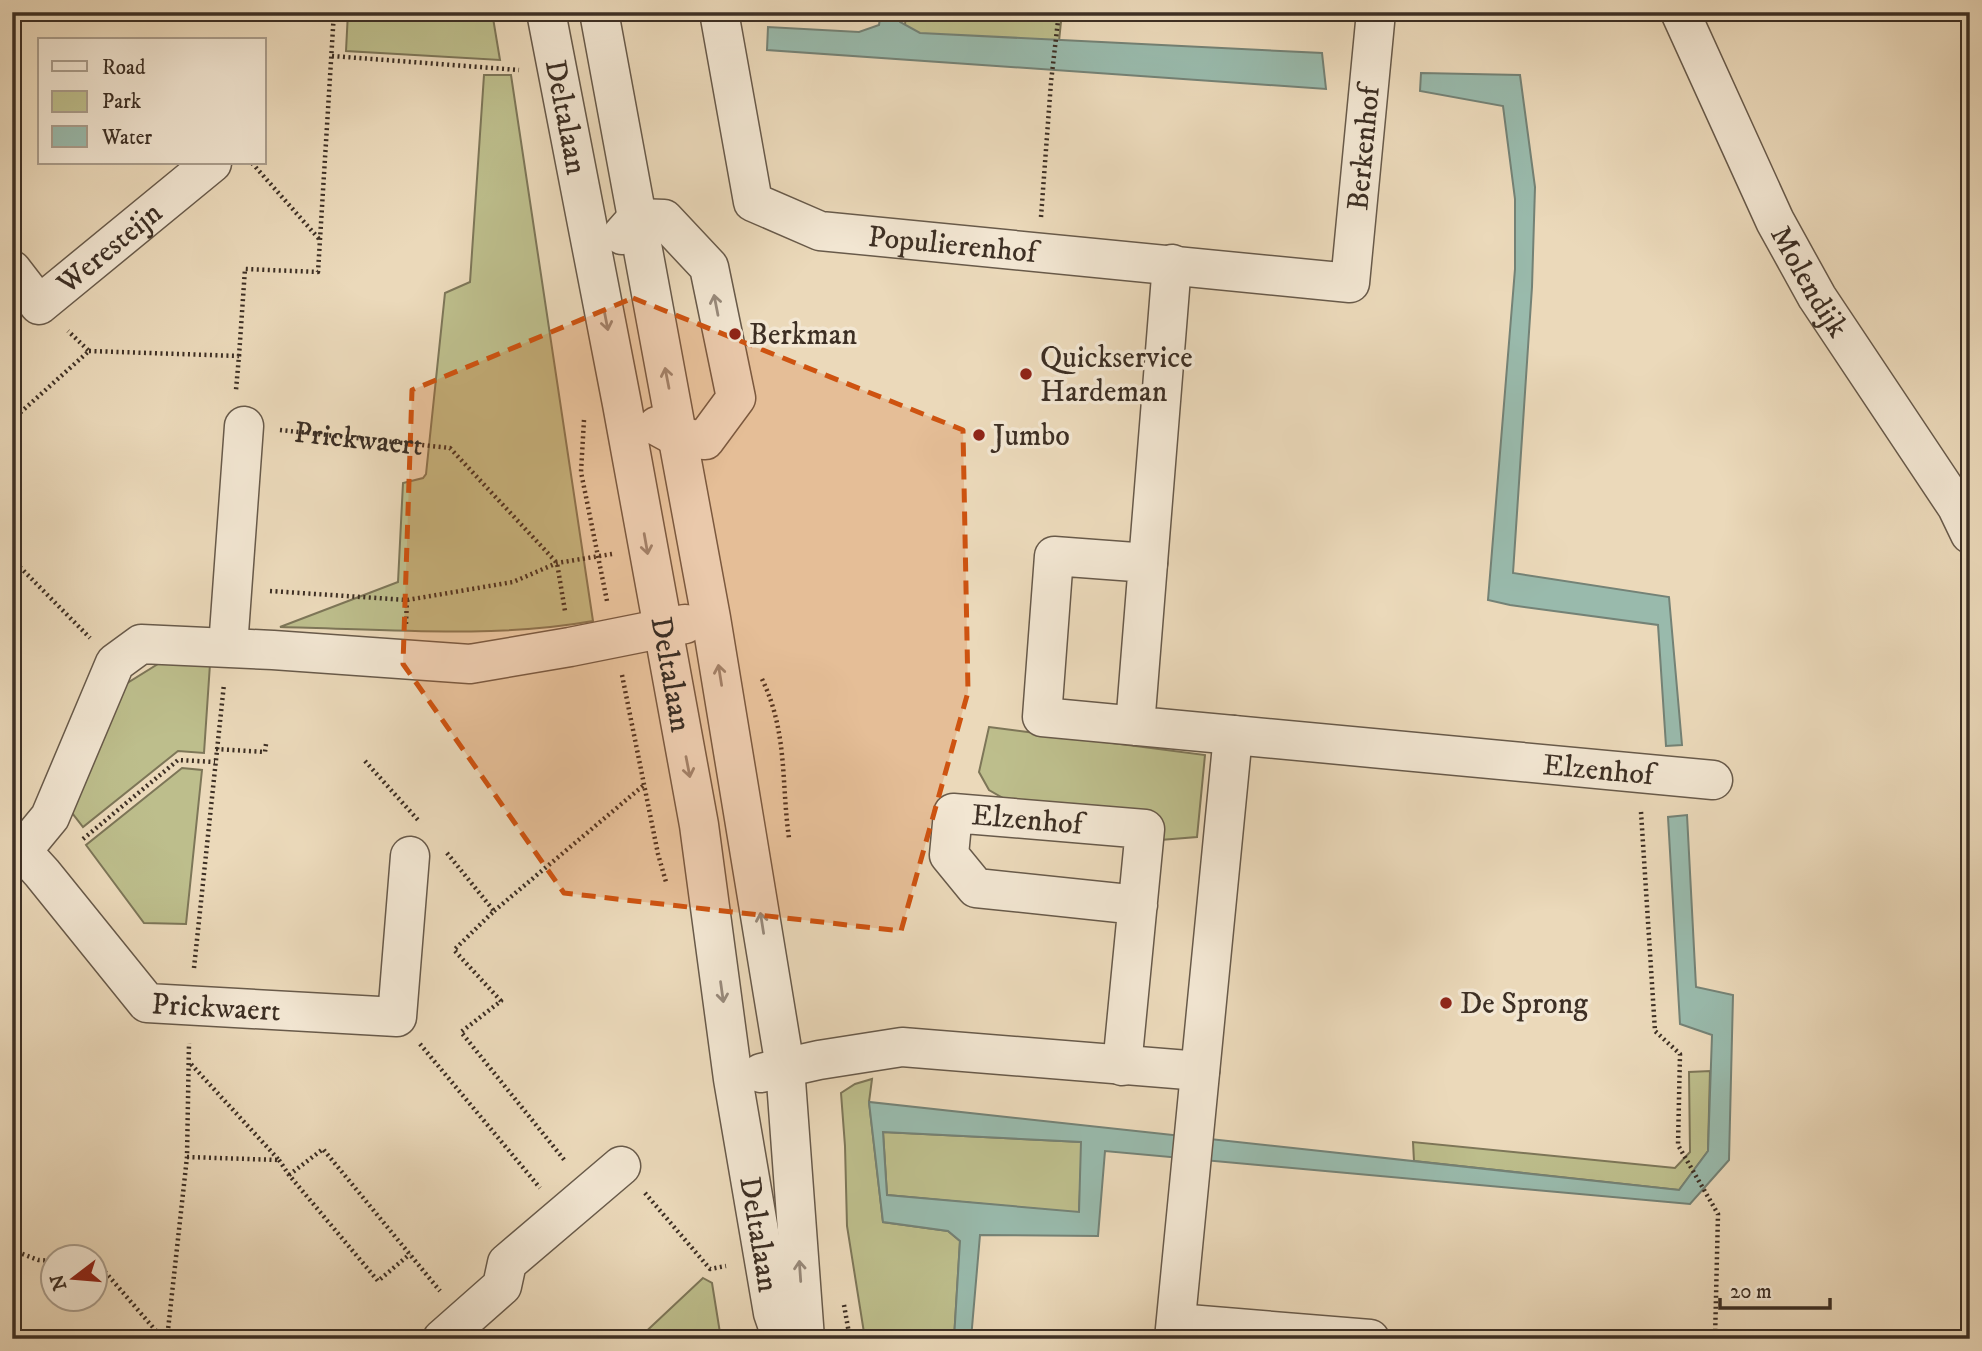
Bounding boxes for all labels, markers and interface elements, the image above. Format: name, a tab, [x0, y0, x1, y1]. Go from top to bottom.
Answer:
legend	[38, 38, 266, 164]
text: Road	[102, 55, 146, 81]
street label: Deltalaan	[536, 57, 594, 178]
street label: Berkenhof	[1340, 80, 1389, 212]
text: Park	[102, 89, 142, 115]
text: Water	[101, 125, 152, 151]
street label: Weresteijn	[49, 194, 170, 303]
street label: Populierenhof	[866, 219, 1043, 273]
street label: Molendijk	[1761, 220, 1856, 345]
one-way arrow	[709, 294, 723, 317]
one-way arrow	[599, 308, 613, 331]
place label: Berkman	[749, 317, 858, 354]
marker: Berkman	[727, 326, 743, 342]
place label: Quickservice Hardeman	[1040, 340, 1193, 411]
marker: Quickservice Hardeman	[1018, 366, 1034, 382]
one-way arrow	[660, 367, 674, 390]
street label: Prickwaert	[292, 415, 425, 465]
place label: Jumbo	[990, 418, 1070, 455]
marker: Jumbo	[971, 427, 987, 443]
one-way arrow	[640, 532, 654, 555]
street label: Deltalaan	[641, 614, 699, 735]
one-way arrow	[713, 664, 726, 686]
street label: Elzenhof	[1541, 747, 1660, 795]
one-way arrow	[682, 755, 696, 778]
street label: Elzenhof	[970, 797, 1088, 844]
one-way arrow	[755, 912, 768, 935]
one-way arrow	[715, 980, 728, 1003]
street label: Prickwaert	[150, 986, 282, 1030]
place label: De Sprong	[1460, 986, 1588, 1023]
marker: De Sprong	[1438, 995, 1454, 1011]
street label: Deltalaan	[730, 1174, 786, 1295]
north arrow	[38, 1242, 108, 1312]
one-way arrow	[793, 1260, 806, 1282]
scale bar	[1720, 1267, 1830, 1311]
text: N	[46, 1271, 72, 1293]
text: 20 m	[1730, 1279, 1772, 1305]

